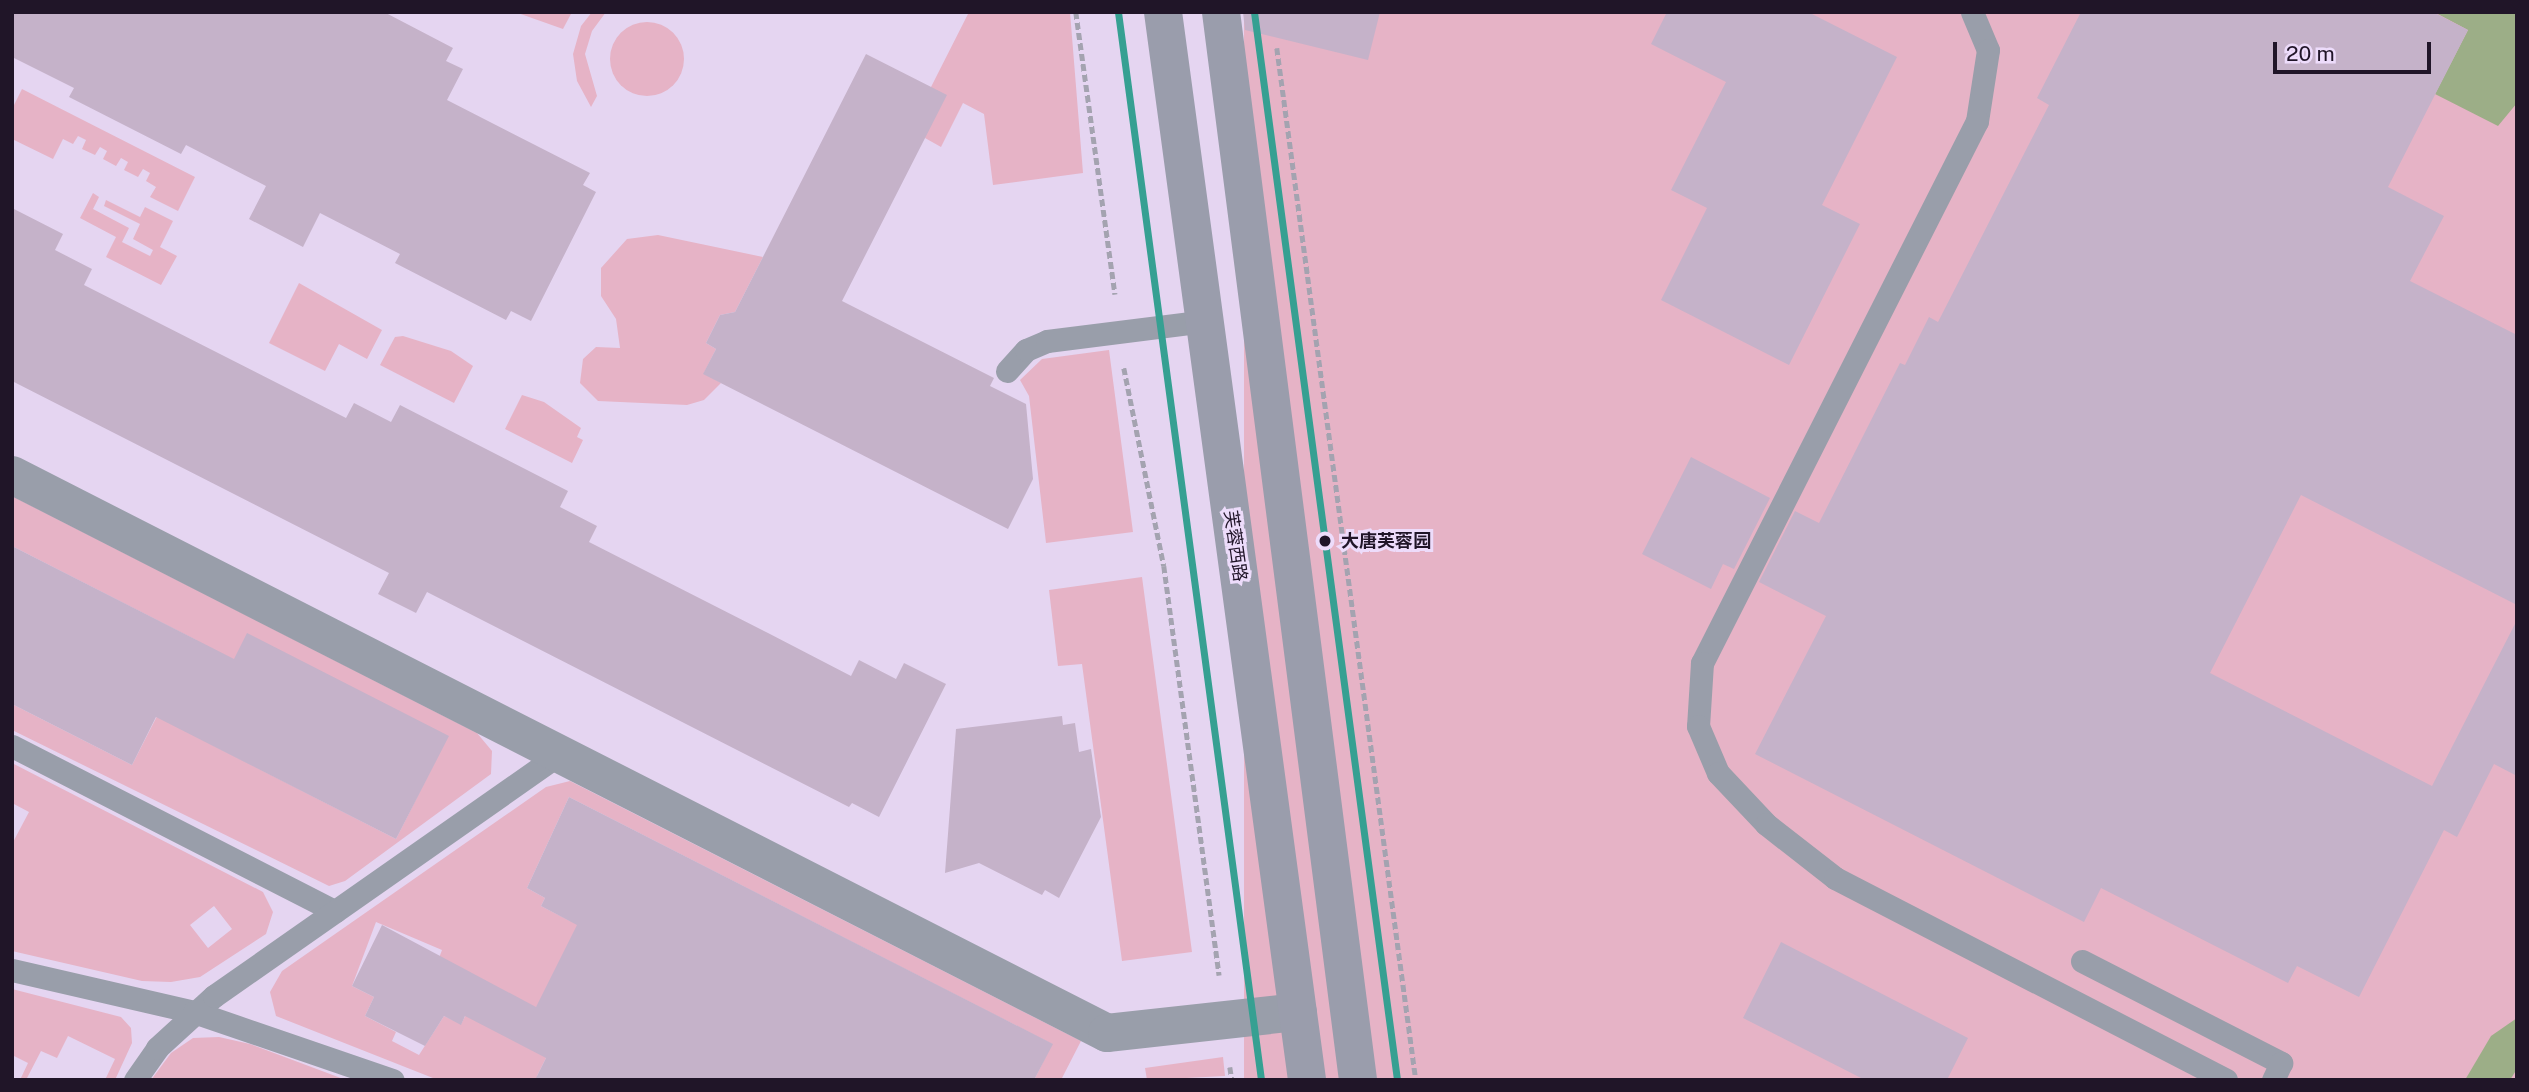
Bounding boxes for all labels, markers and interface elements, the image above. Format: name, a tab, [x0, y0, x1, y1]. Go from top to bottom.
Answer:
scale bar	[2277, 28, 2434, 72]
text: 20 m	[2286, 41, 2335, 66]
street label: 芙蓉西路	[1219, 509, 1251, 583]
place label: 大唐芙蓉园	[1341, 530, 1431, 552]
marker: 大唐芙蓉园	[1315, 531, 1335, 551]

